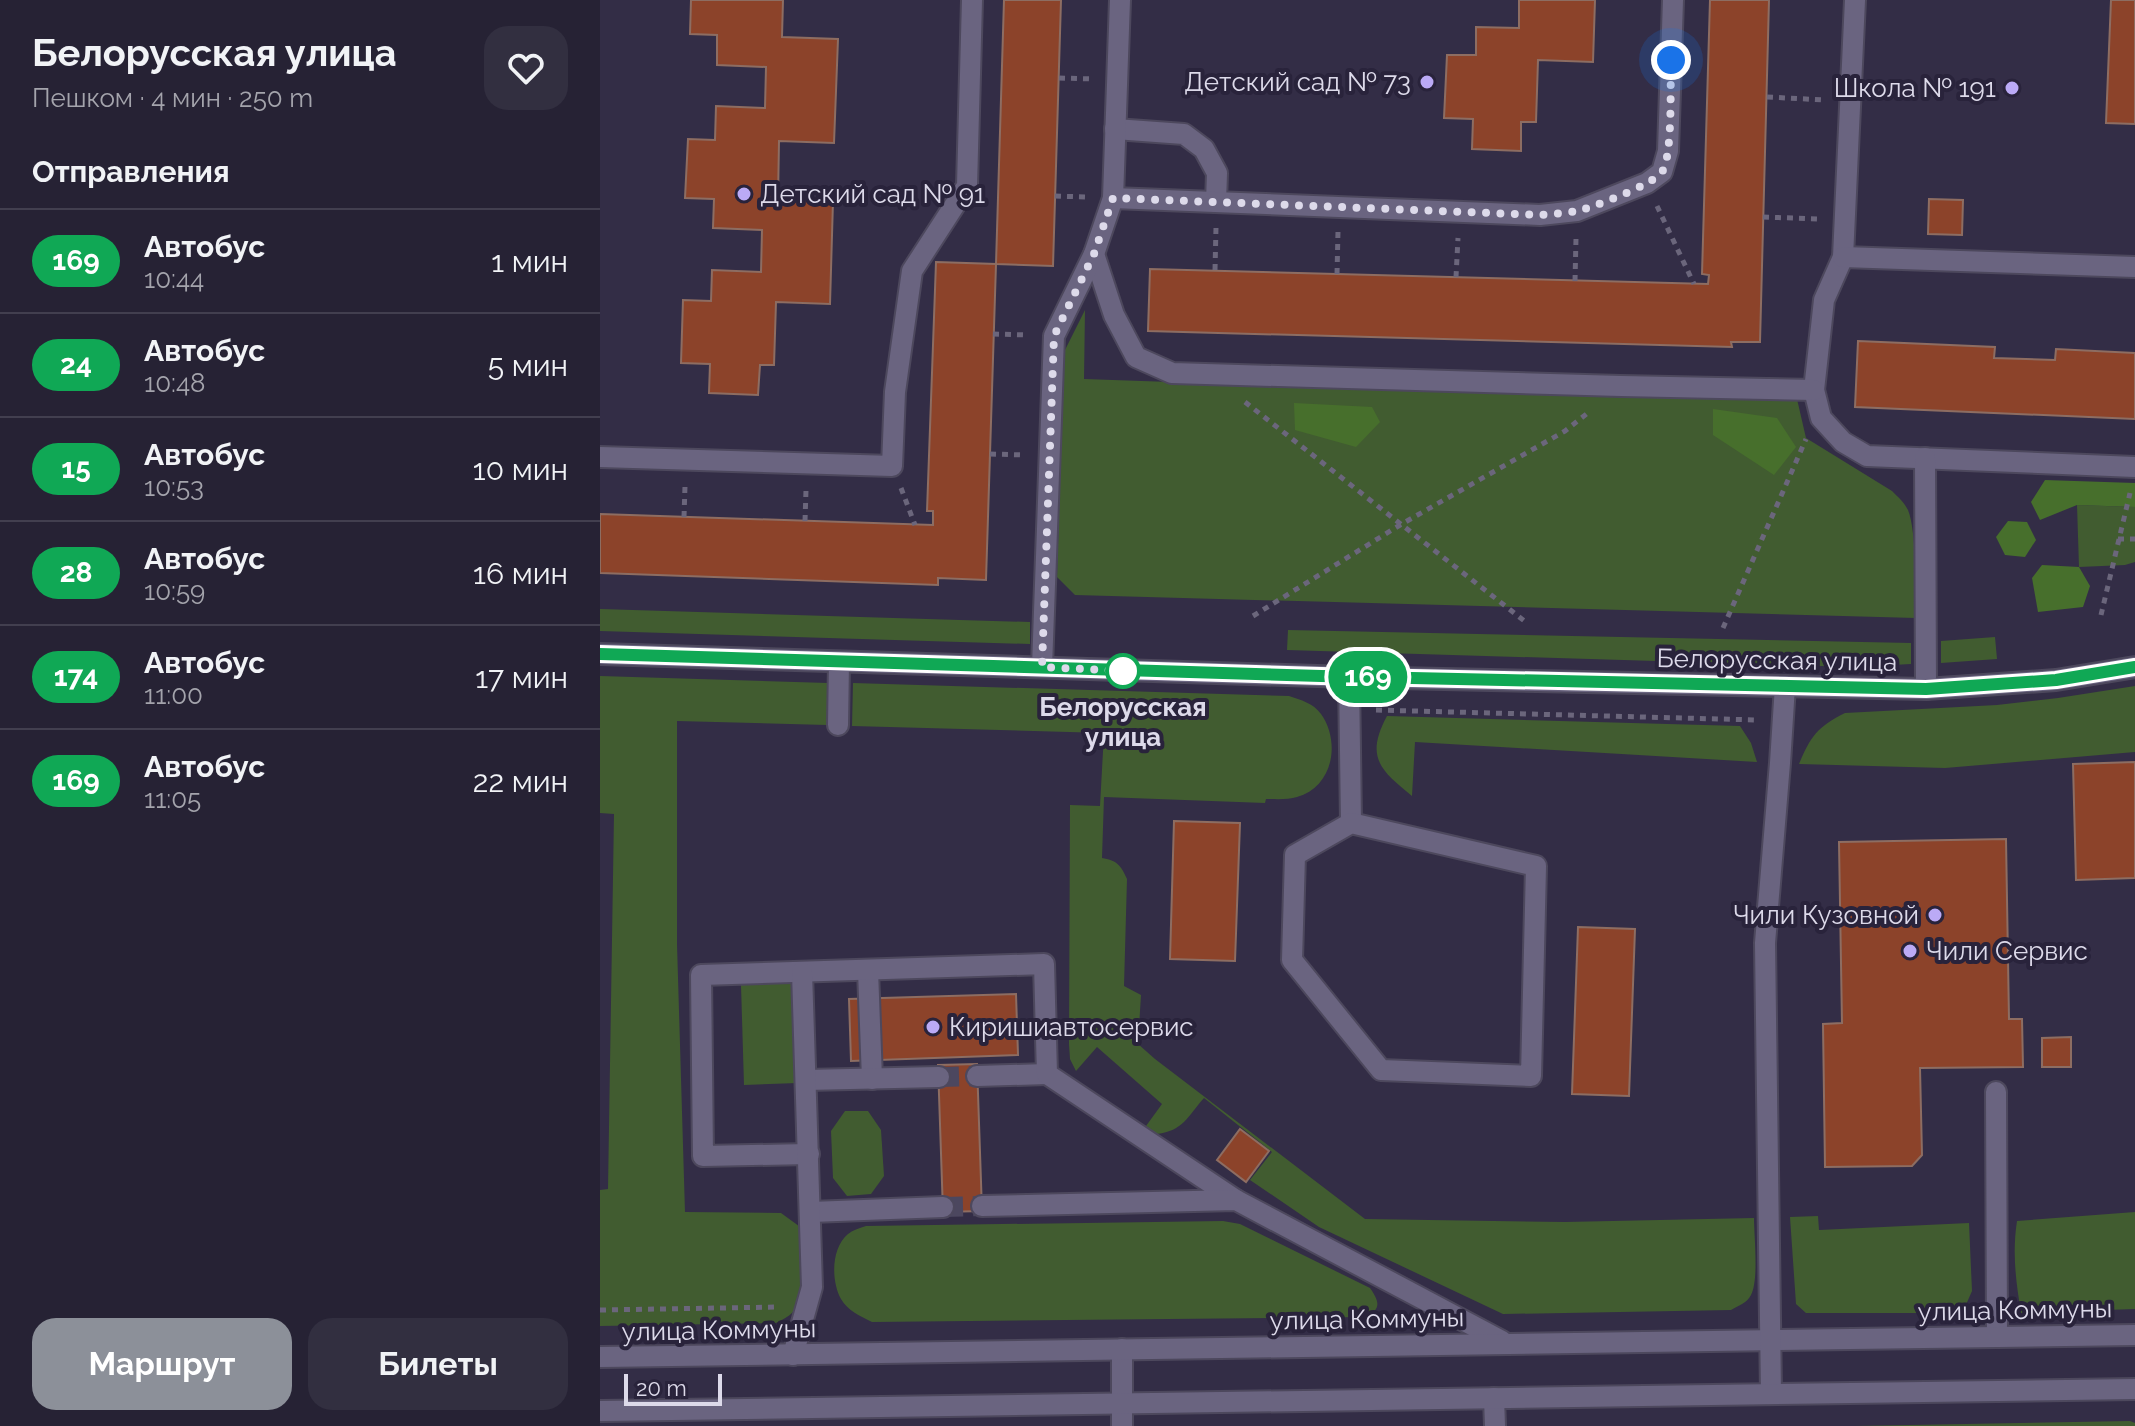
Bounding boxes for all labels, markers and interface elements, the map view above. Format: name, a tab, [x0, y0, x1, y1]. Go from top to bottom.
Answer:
button: heart	[484, 26, 568, 110]
text: Белорусская улица	[32, 30, 397, 75]
your location	[1651, 40, 1691, 80]
place label: Детский сад № 73	[1184, 67, 1411, 97]
marker: Детский сад № 73	[1418, 73, 1436, 91]
place label: Школа № 191	[1834, 73, 1996, 103]
marker: Школа № 191	[2003, 79, 2021, 97]
text: Пешком · 4 мин · 250 m	[32, 83, 313, 113]
text: Отправления	[32, 154, 230, 189]
place label: Детский сад № 91	[760, 179, 985, 209]
marker: Детский сад № 91	[735, 185, 753, 203]
text: Автобус	[144, 229, 265, 264]
text: 169	[52, 244, 100, 277]
text: 1 мин	[491, 244, 568, 279]
text: 10:44	[144, 264, 204, 294]
text: Автобус	[144, 333, 265, 368]
text: 24	[60, 348, 92, 381]
text: 5 мин	[488, 348, 568, 383]
text: 10:48	[144, 368, 206, 398]
text: Автобус	[144, 437, 265, 472]
text: 15	[61, 452, 91, 485]
text: 10 мин	[473, 452, 568, 487]
text: 10:53	[144, 472, 204, 502]
text: Автобус	[144, 541, 265, 576]
text: 28	[60, 556, 92, 589]
text: 16 мин	[473, 556, 568, 591]
text: 10:59	[144, 576, 205, 606]
street label: Белорусская улица	[1656, 643, 1898, 677]
text: Автобус	[144, 645, 265, 680]
line badge: 169	[1322, 651, 1414, 703]
marker: Белорусская улица	[1106, 654, 1140, 688]
text: 174	[54, 660, 98, 693]
text: 17 мин	[475, 660, 568, 695]
text: 169	[1344, 660, 1392, 693]
text: 11:00	[144, 680, 203, 710]
place label: Белорусская улица	[1039, 692, 1207, 752]
text: Автобус	[144, 749, 265, 784]
text: 169	[52, 764, 100, 797]
text: 22 мин	[473, 764, 568, 799]
text: 11:05	[144, 784, 201, 814]
place label: Чили Кузовной	[1733, 900, 1919, 930]
marker: Чили Кузовной	[1926, 906, 1944, 924]
place label: Чили Сервис	[1926, 936, 2088, 966]
marker: Чили Сервис	[1901, 942, 1919, 960]
place label: Киришиавтосервис	[949, 1012, 1194, 1042]
marker: Киришиавтосервис	[924, 1018, 942, 1036]
street label: улица Коммуны	[1917, 1293, 2113, 1327]
street label: улица Коммуны	[1269, 1302, 1465, 1336]
street label: улица Коммуны	[621, 1313, 817, 1347]
button: Маршрут	[32, 1318, 292, 1410]
button: Билеты	[308, 1318, 568, 1410]
scale bar	[624, 1370, 722, 1406]
text: 20 m	[636, 1375, 687, 1401]

